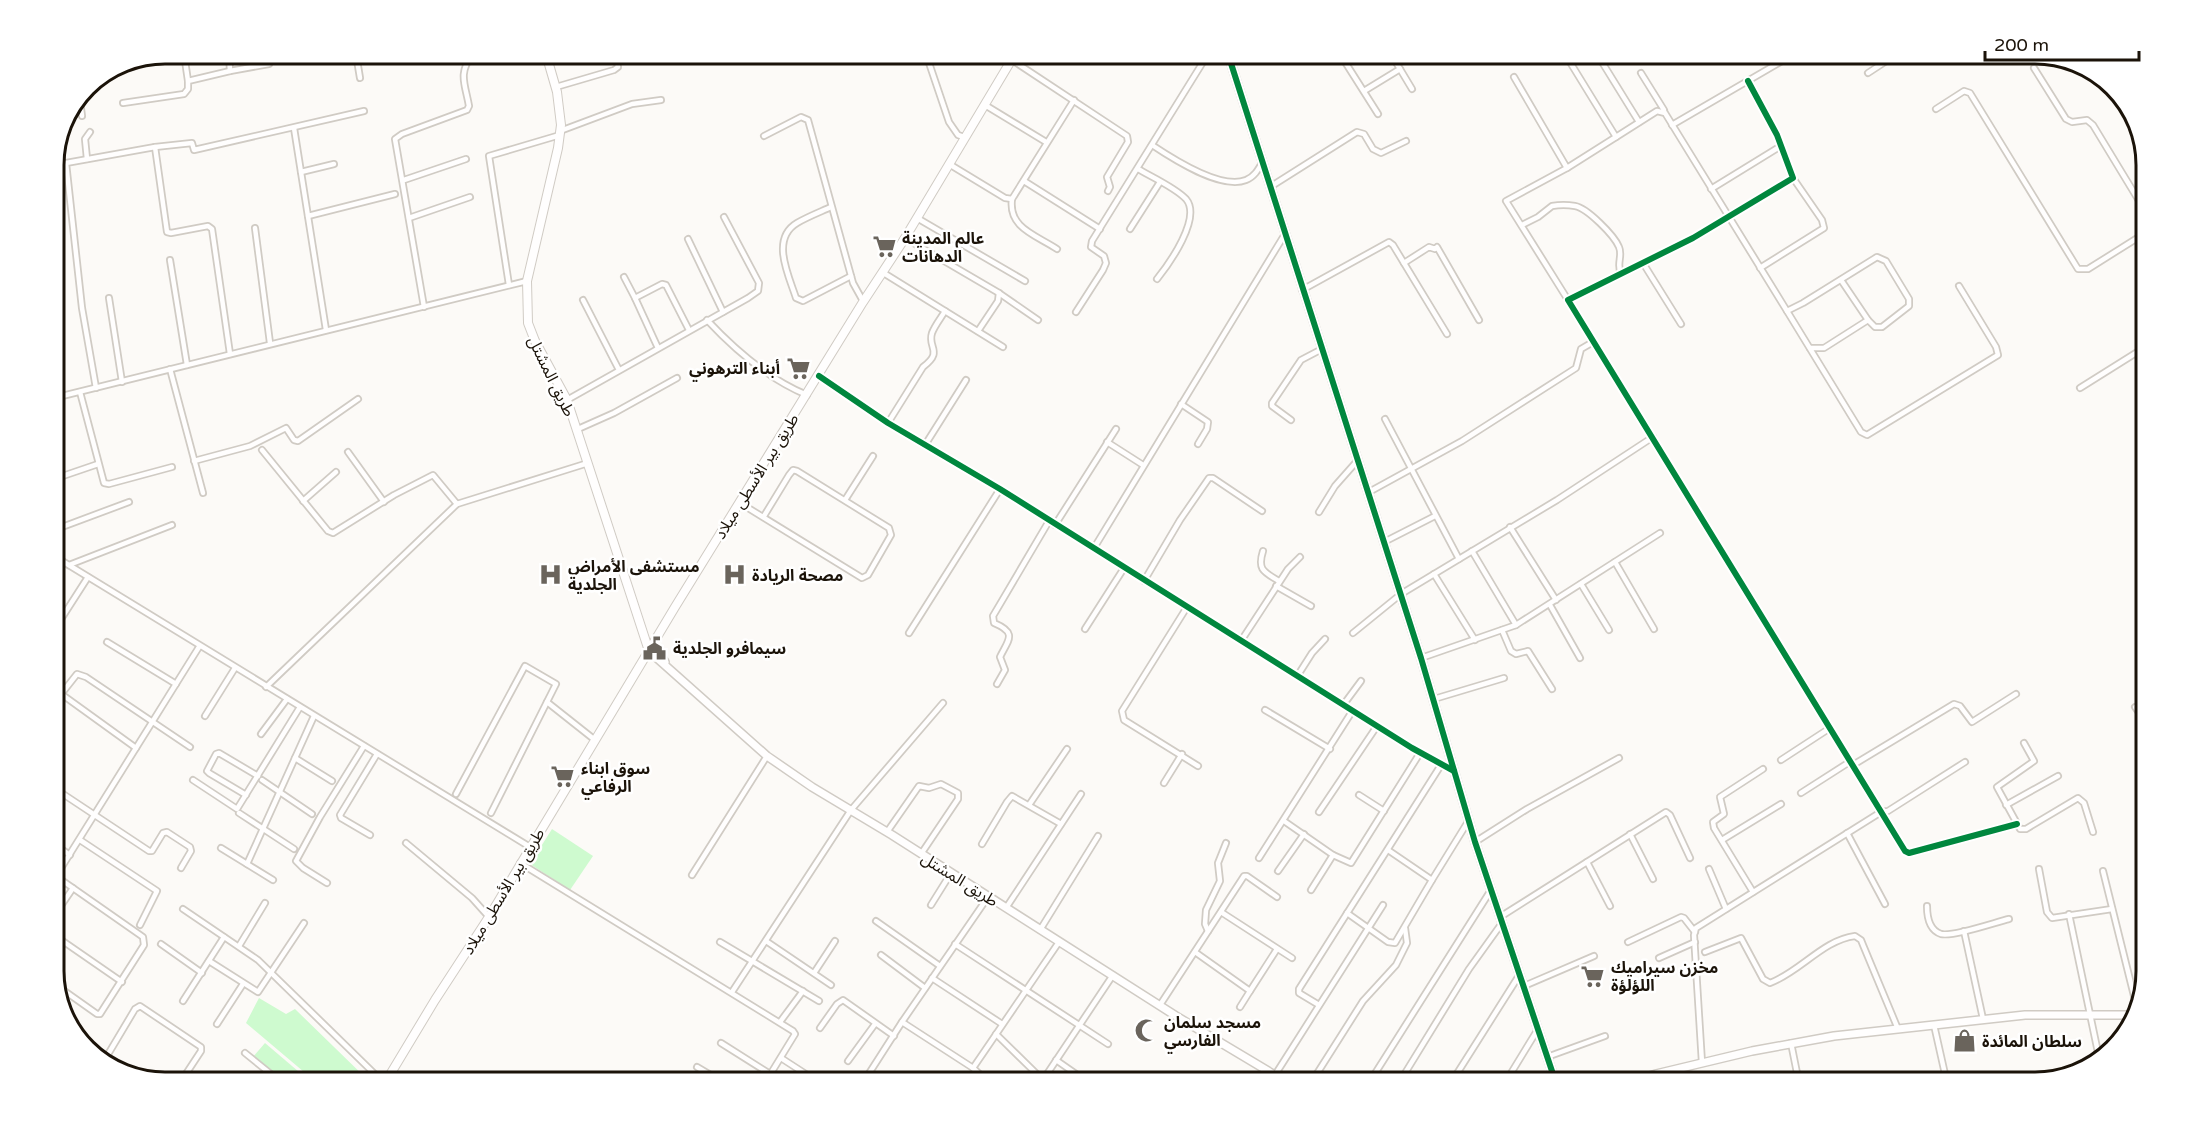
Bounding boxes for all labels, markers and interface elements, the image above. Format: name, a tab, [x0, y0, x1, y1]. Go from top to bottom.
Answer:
scale bar	[1985, 24, 2140, 62]
text: 200 m	[1994, 34, 2049, 56]
place label: عالم المدينة الدهانات	[902, 229, 985, 267]
supermarket icon: عالم المدينة الدهانات	[871, 234, 897, 260]
street label: طريق المشتل	[523, 333, 579, 420]
supermarket icon: أبناء الترهوني	[785, 355, 811, 381]
place label: أبناء الترهوني	[689, 359, 780, 382]
street label: طريق بير الأسطى ميلاد	[710, 410, 804, 543]
place label: مستشفى الأمراض الجلدية	[568, 557, 700, 595]
hospital icon: مستشفى الأمراض الجلدية	[537, 562, 563, 588]
hospital icon: مصحة الريادة	[721, 562, 747, 588]
place label: مصحة الريادة	[752, 566, 843, 586]
public building icon: سيمافرو الجلدية	[642, 635, 668, 661]
place label: سيمافرو الجلدية	[673, 639, 786, 659]
place label: سوق ابناء الرفاعي	[581, 759, 650, 800]
supermarket icon: سوق ابناء الرفاعي	[550, 764, 576, 790]
street label: طريق بير الأسطى ميلاد	[458, 825, 550, 958]
street label: طريق المشتل	[917, 848, 1002, 911]
place label: مخزن سيراميك اللؤلؤة	[1611, 958, 1718, 996]
supermarket icon: مخزن سيراميك اللؤلؤة	[1580, 963, 1606, 989]
place label: مسجد سلمان الفارسي	[1164, 1013, 1261, 1054]
mosque icon: مسجد سلمان الفارسي	[1133, 1018, 1159, 1044]
shop icon: سلطان المائدة	[1951, 1028, 1977, 1054]
place label: سلطان المائدة	[1982, 1032, 2082, 1052]

